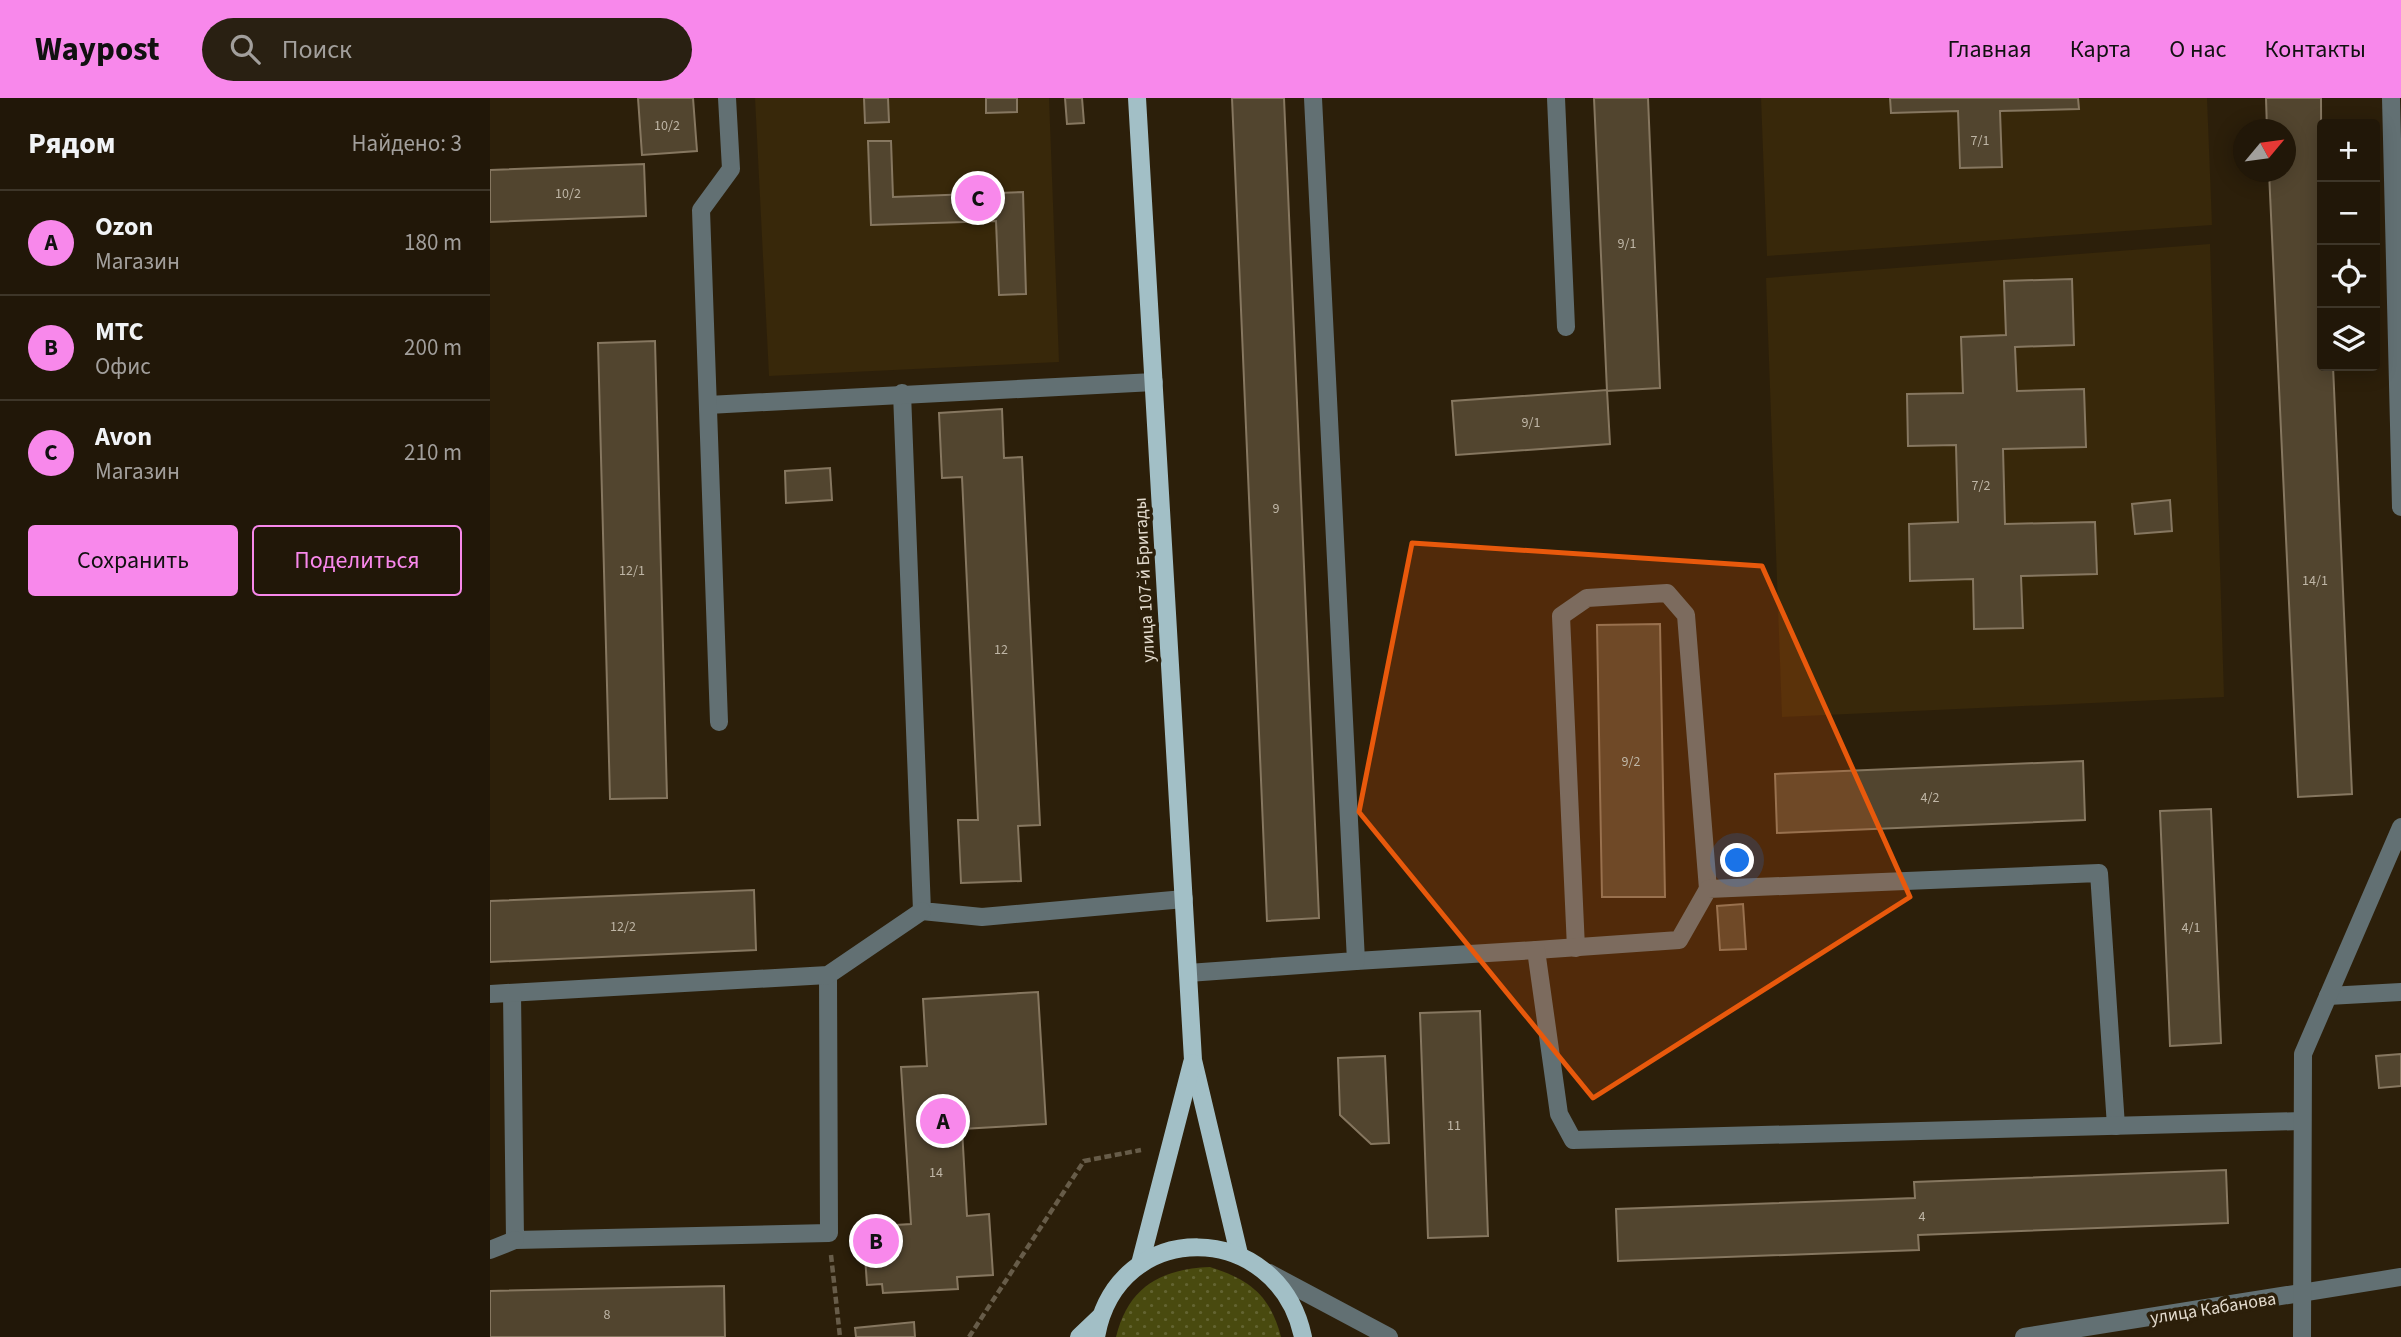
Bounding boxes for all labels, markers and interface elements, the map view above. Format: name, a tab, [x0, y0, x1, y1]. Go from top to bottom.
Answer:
search box	[202, 18, 692, 81]
text: Waypost	[35, 26, 160, 73]
icon: search	[226, 30, 264, 68]
text: Поиск	[282, 31, 352, 68]
text: Главная	[1947, 32, 2032, 67]
text: Карта	[2070, 32, 2131, 67]
text: О нас	[2169, 32, 2226, 67]
text: Контакты	[2264, 32, 2366, 67]
house number: 10/2	[654, 116, 680, 136]
north arrow	[2233, 119, 2296, 182]
map controls	[2317, 119, 2380, 371]
button: +	[2317, 119, 2380, 182]
text: Рядом	[28, 122, 116, 165]
text: Найдено: 3	[352, 127, 462, 160]
house number: 7/1	[1971, 131, 1989, 151]
pin: C	[955, 172, 1001, 224]
button: −	[2317, 182, 2380, 245]
house number: 10/2	[555, 184, 581, 204]
text: Ozon	[95, 208, 153, 245]
text: A	[44, 226, 58, 259]
text: 180 m	[404, 226, 462, 259]
house number: 9/1	[1618, 234, 1636, 254]
text: Магазин	[95, 245, 180, 278]
button: locate	[2317, 245, 2380, 308]
button: layers	[2317, 308, 2380, 371]
text: МТС	[95, 313, 144, 350]
text: B	[44, 331, 58, 364]
text: 200 m	[404, 331, 462, 364]
text: Офис	[95, 350, 151, 383]
house number: 9/1	[1522, 413, 1540, 433]
text: Avon	[95, 418, 152, 455]
text: C	[44, 436, 58, 469]
text: 210 m	[404, 436, 462, 469]
text: Магазин	[95, 455, 180, 488]
house number: 7/2	[1972, 476, 1990, 496]
street label: улица 107-й Бригады	[1128, 497, 1161, 663]
house number: 9	[1273, 499, 1280, 519]
button: Сохранить	[28, 525, 238, 596]
button: Поделиться	[252, 525, 462, 596]
house number: 12/1	[619, 561, 645, 581]
house number: 14/1	[2302, 571, 2328, 591]
house number: 12	[994, 640, 1008, 660]
house number: 9/2	[1622, 752, 1640, 772]
house number: 4/2	[1921, 788, 1939, 808]
your location	[1720, 843, 1754, 877]
house number: 12/2	[610, 917, 636, 937]
house number: 4/1	[2182, 918, 2200, 938]
pin: A	[920, 1095, 966, 1147]
house number: 11	[1447, 1116, 1461, 1136]
house number: 14	[929, 1163, 943, 1183]
house number: 4	[1919, 1207, 1926, 1227]
pin: B	[853, 1215, 899, 1267]
street label: улица Кабанова	[2148, 1286, 2278, 1331]
house number: 8	[604, 1305, 611, 1325]

